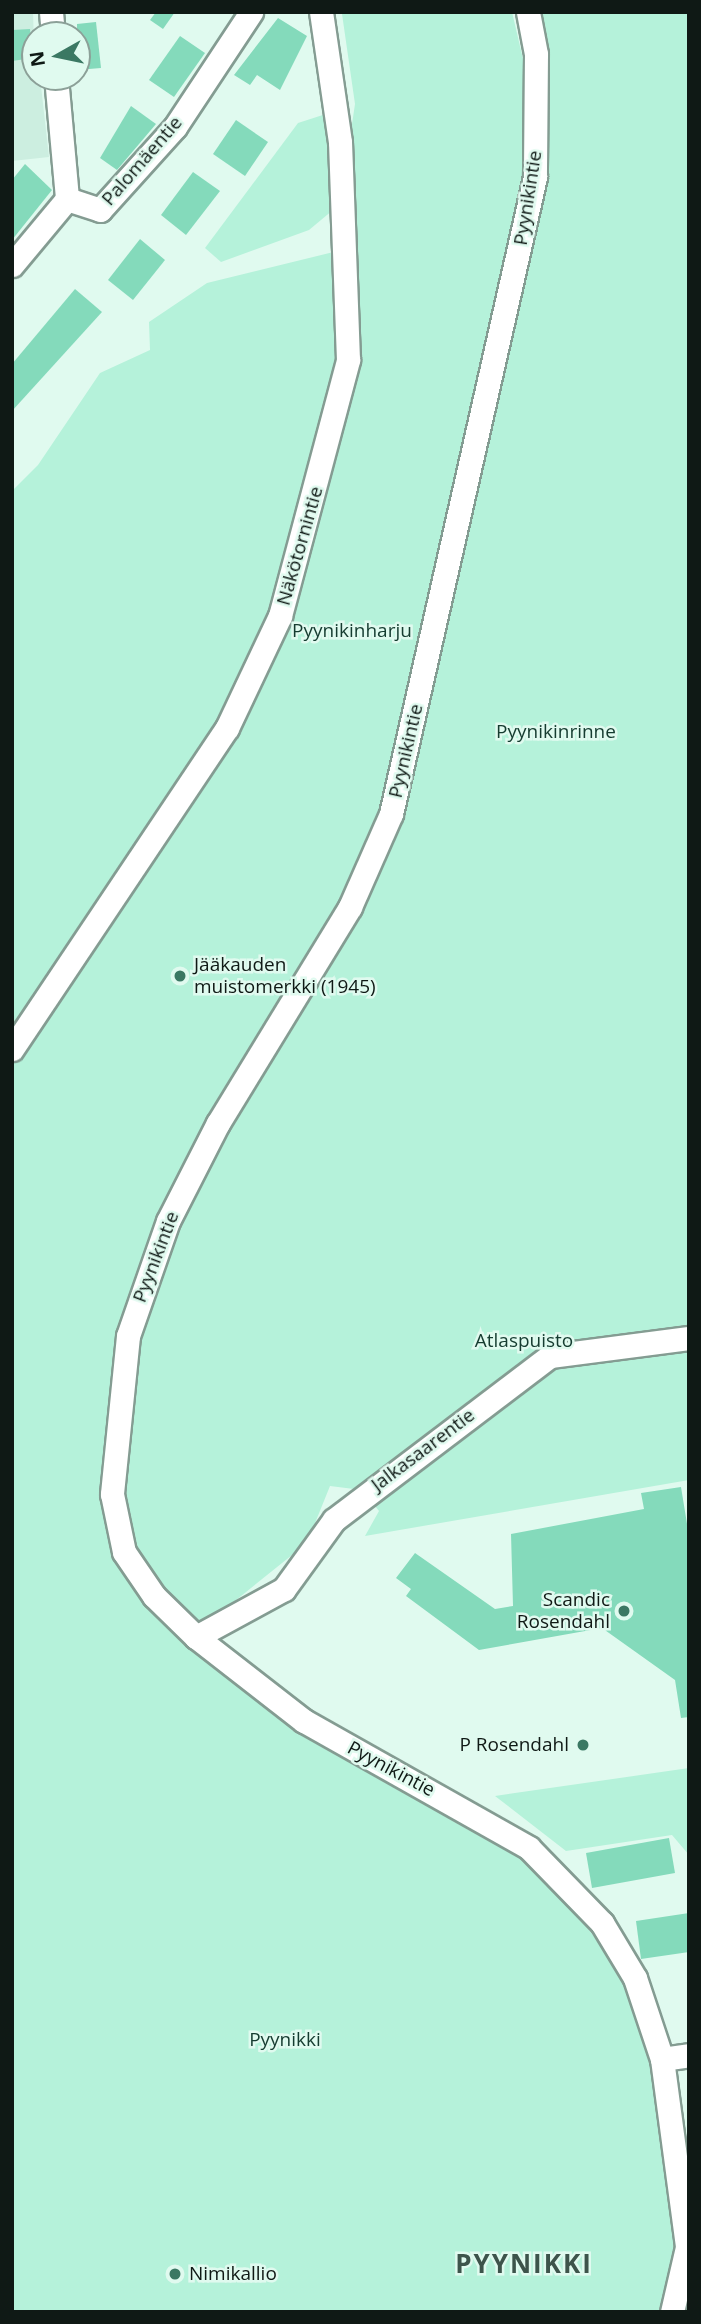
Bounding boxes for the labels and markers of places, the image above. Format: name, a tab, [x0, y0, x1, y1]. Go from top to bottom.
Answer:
place label: Jääkauden muistomerkki (1945)	[194, 954, 376, 998]
marker: Jääkauden muistomerkki (1945)	[172, 968, 188, 984]
place label: Scandic Rosendahl	[517, 1589, 610, 1633]
marker: Scandic Rosendahl	[616, 1603, 632, 1619]
place label: P Rosendahl	[459, 1734, 569, 1756]
marker: P Rosendahl	[575, 1737, 591, 1753]
place label: Nimikallio	[189, 2263, 277, 2285]
marker: Nimikallio	[167, 2266, 183, 2282]

